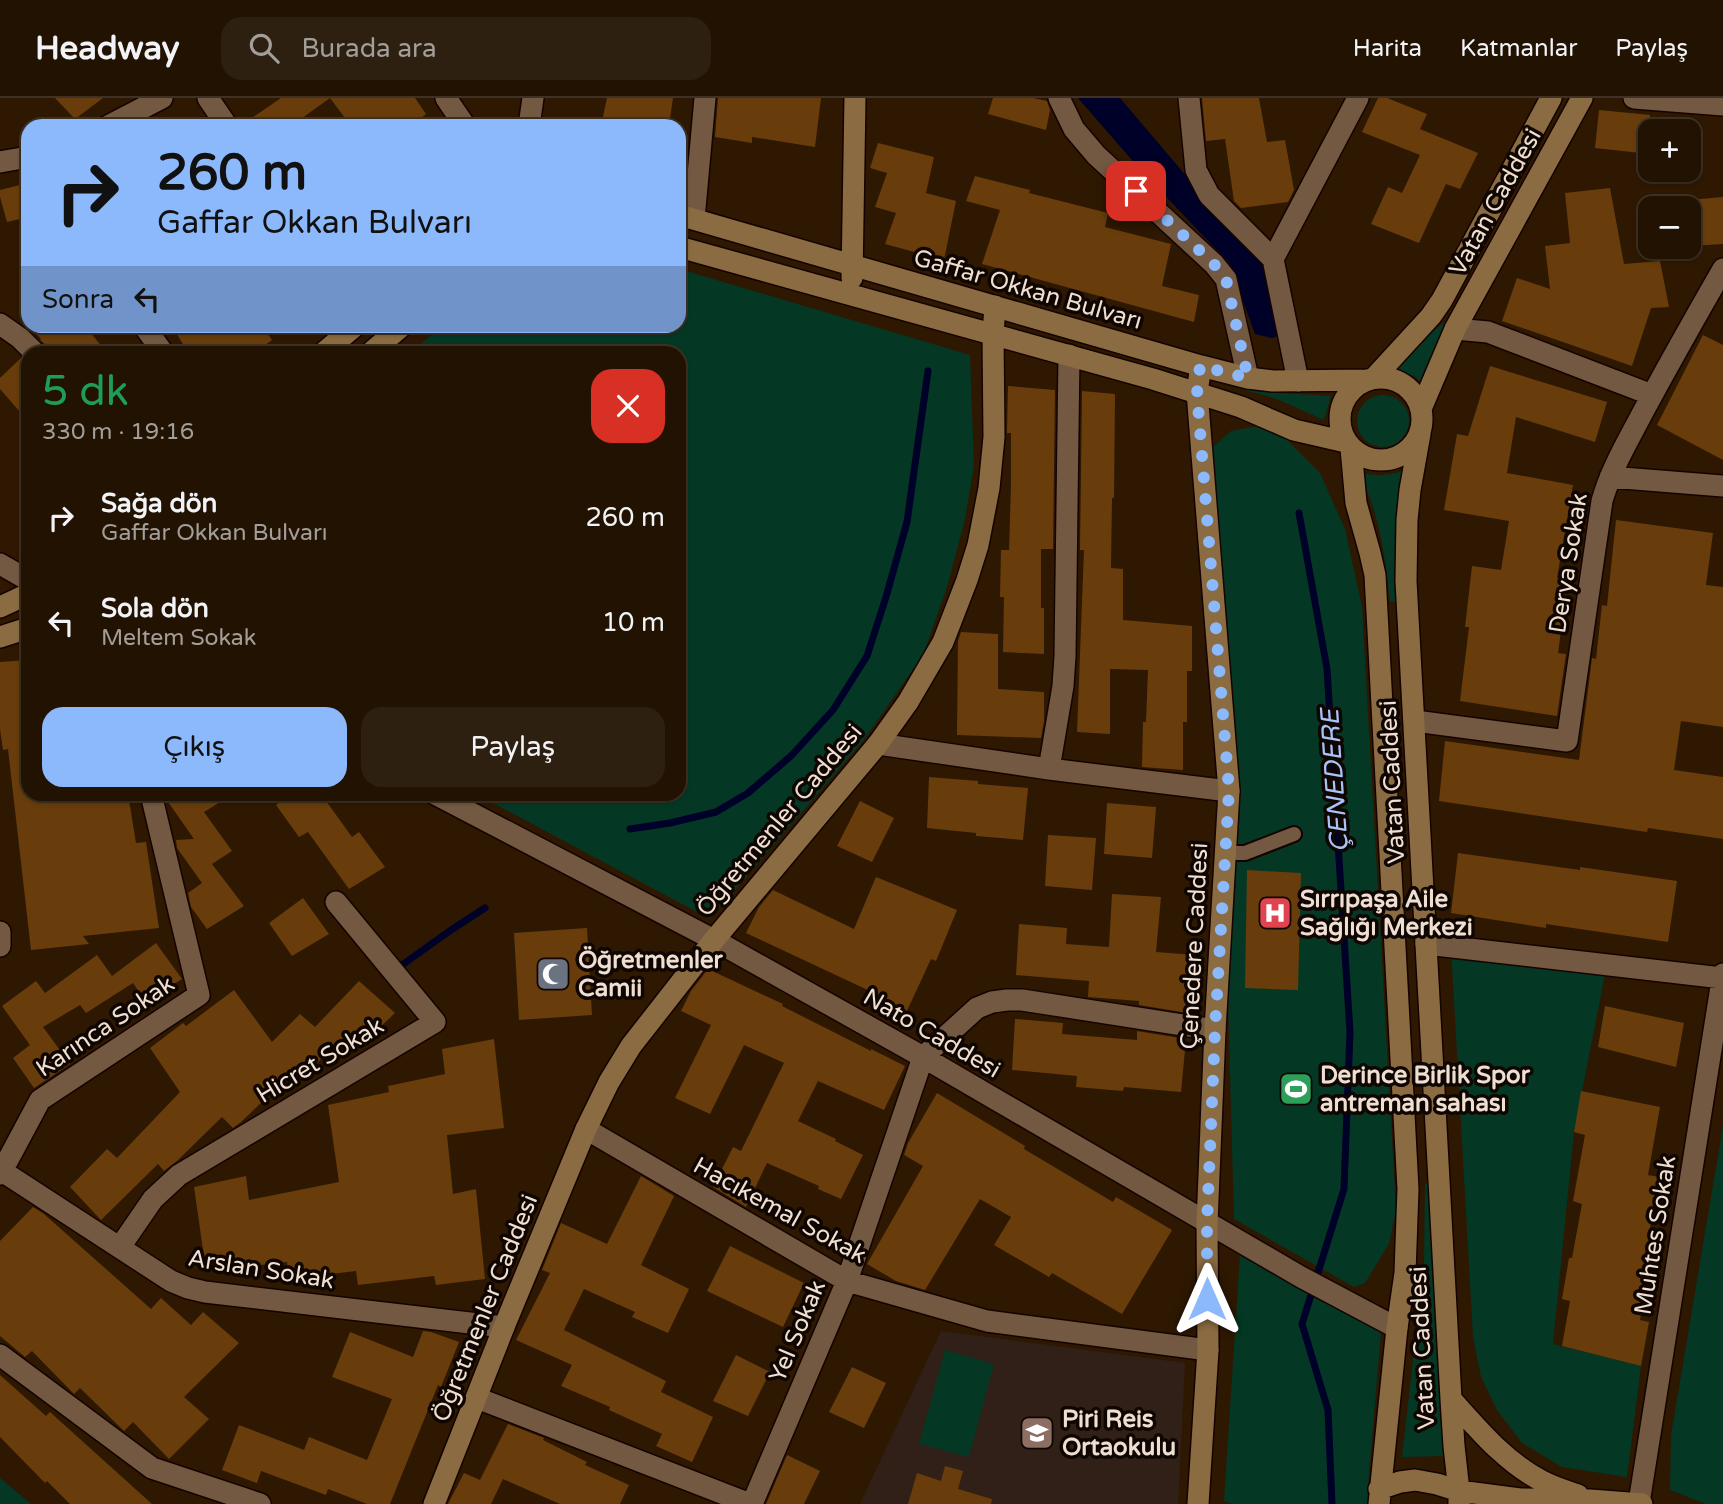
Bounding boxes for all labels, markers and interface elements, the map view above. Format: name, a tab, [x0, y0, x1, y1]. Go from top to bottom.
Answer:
search box	[221, 17, 711, 80]
text: Headway	[35, 29, 179, 68]
icon: search	[245, 29, 283, 67]
text: Burada ara	[301, 33, 437, 64]
text: Harita	[1353, 34, 1422, 63]
text: Katmanlar	[1460, 34, 1577, 63]
text: Paylaş	[1615, 34, 1688, 63]
map controls	[1638, 119, 1701, 259]
button: +	[1638, 119, 1701, 182]
street label: Vatan Caddesi	[1443, 124, 1548, 281]
text: 260 m	[157, 144, 307, 203]
icon: right	[42, 147, 133, 238]
pin	[1106, 161, 1166, 221]
icon: arrive	[1117, 172, 1155, 210]
button: −	[1638, 196, 1701, 259]
text: Gaffar Okkan Bulvarı	[157, 204, 472, 242]
street label: Gaffar Okkan Bulvarı	[910, 243, 1145, 336]
icon: left	[128, 280, 166, 318]
text: Sonra	[42, 284, 114, 315]
text: 5 dk	[42, 366, 129, 417]
button: close	[591, 369, 665, 443]
text: 330 m · 19:16	[42, 418, 194, 446]
text: Sağa dön	[101, 488, 217, 519]
street label: Derya Sokak	[1543, 491, 1594, 635]
icon: right	[42, 499, 80, 537]
text: 260 m	[585, 502, 665, 533]
text: Gaffar Okkan Bulvarı	[101, 519, 327, 547]
text: Sola dön	[101, 593, 209, 624]
icon: left	[42, 604, 80, 642]
text: 10 m	[602, 607, 665, 638]
text: Meltem Sokak	[101, 624, 256, 652]
street label: Vatan Caddesi	[1374, 700, 1411, 864]
water label: ÇENEDERE	[1314, 705, 1355, 854]
button: Çıkış	[42, 707, 347, 787]
button: Paylaş	[361, 707, 665, 787]
street label: Öğretmenler Caddesi	[690, 718, 868, 923]
street label: Çenedere Caddesi	[1175, 842, 1214, 1050]
place label: Sırrıpaşa Aile Sağlığı Merkezi	[1300, 885, 1473, 942]
hospital icon: Sırrıpaşa Aile Sağlığı Merkezi	[1256, 894, 1294, 932]
place label: Öğretmenler Camii	[578, 946, 724, 1003]
mosque icon: Öğretmenler Camii	[534, 955, 572, 993]
street label: Karınca Sokak	[31, 969, 180, 1083]
street label: Nato Caddesi	[858, 982, 1006, 1084]
street label: Hicret Sokak	[251, 1011, 389, 1110]
place label: Derince Birlik Spor antreman sahası	[1320, 1061, 1531, 1118]
sports icon: Derince Birlik Spor antreman sahası	[1277, 1070, 1315, 1108]
street label: Hacıkemal Sokak	[688, 1151, 871, 1270]
street label: Muhtes Sokak	[1629, 1153, 1682, 1317]
street label: Öğretmenler Caddesi	[427, 1190, 544, 1426]
street label: Arslan Sokak	[186, 1244, 336, 1295]
position arrow	[1170, 1262, 1244, 1336]
street label: Vatan Caddesi	[1404, 1266, 1441, 1430]
street label: Yel Sokak	[763, 1276, 832, 1387]
place label: Piri Reis Ortaokulu	[1062, 1405, 1176, 1462]
school or university icon: Piri Reis Ortaokulu	[1018, 1414, 1056, 1452]

